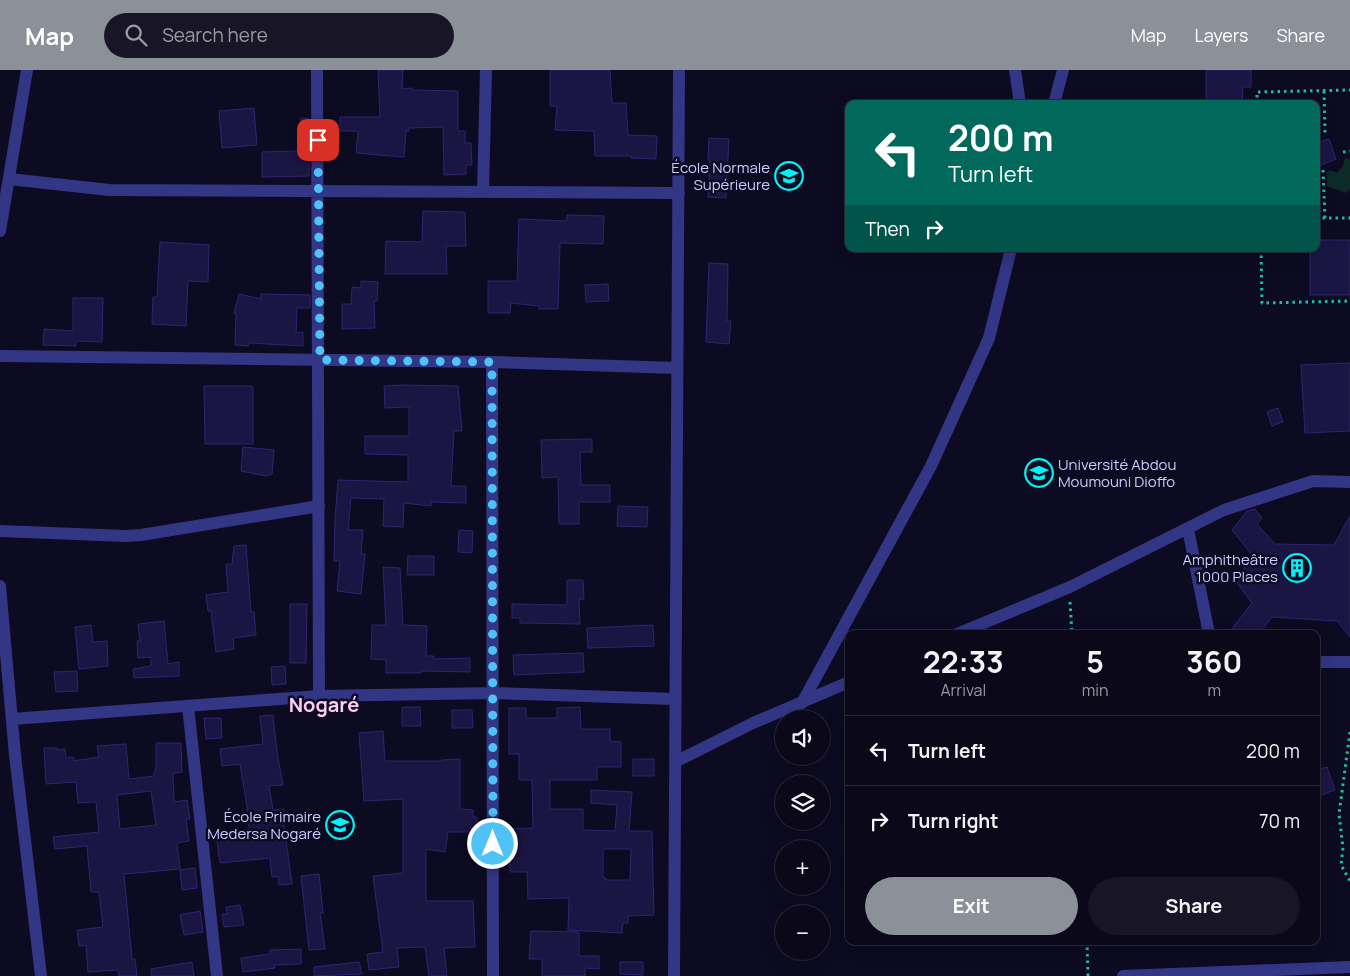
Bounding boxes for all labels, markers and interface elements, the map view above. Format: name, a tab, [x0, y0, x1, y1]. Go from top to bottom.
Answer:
search box	[104, 13, 454, 58]
text: Map	[25, 19, 74, 52]
icon: search	[122, 21, 150, 49]
text: Search here	[162, 22, 268, 48]
text: Map	[1131, 23, 1166, 47]
text: Layers	[1194, 23, 1248, 47]
text: Share	[1276, 23, 1325, 47]
text: 200 m	[948, 114, 1053, 162]
pin	[297, 119, 339, 161]
icon: left	[865, 120, 930, 185]
icon: arrive	[304, 126, 332, 154]
place label: École Normale Supérieure	[671, 157, 770, 195]
text: Turn left	[948, 159, 1033, 189]
school or university icon: École Normale Supérieure	[774, 161, 804, 191]
icon: right	[920, 215, 948, 243]
text: Then	[865, 216, 910, 242]
place label: Université Abdou Moumouni Dioffo	[1058, 454, 1176, 492]
school or university icon: Université Abdou Moumouni Dioffo	[1024, 458, 1054, 488]
place label: Amphitheâtre 1000 Places	[1183, 549, 1278, 587]
building icon: Amphitheâtre 1000 Places	[1282, 553, 1312, 583]
text: 22:33	[923, 641, 1004, 682]
text: 5	[1086, 641, 1104, 682]
text: 360	[1186, 641, 1242, 682]
text: Arrival	[940, 679, 986, 701]
text: min	[1082, 679, 1108, 701]
text: m	[1207, 679, 1221, 701]
district label: Nogaré	[289, 691, 359, 718]
map controls	[775, 710, 830, 960]
button: sound	[775, 710, 830, 765]
icon: left	[865, 737, 893, 765]
text: Turn left	[908, 738, 986, 764]
text: 200 m	[1246, 738, 1300, 764]
button: layers	[775, 775, 830, 830]
place label: École Primaire Medersa Nogaré	[207, 806, 321, 844]
icon: right	[865, 807, 893, 835]
text: Turn right	[908, 808, 998, 834]
text: 70 m	[1259, 808, 1300, 834]
school or university icon: École Primaire Medersa Nogaré	[325, 810, 355, 840]
position arrow	[466, 817, 518, 869]
button: +	[775, 840, 830, 895]
button: Exit	[865, 877, 1078, 935]
button: Share	[1088, 877, 1300, 935]
button: −	[775, 905, 830, 960]

